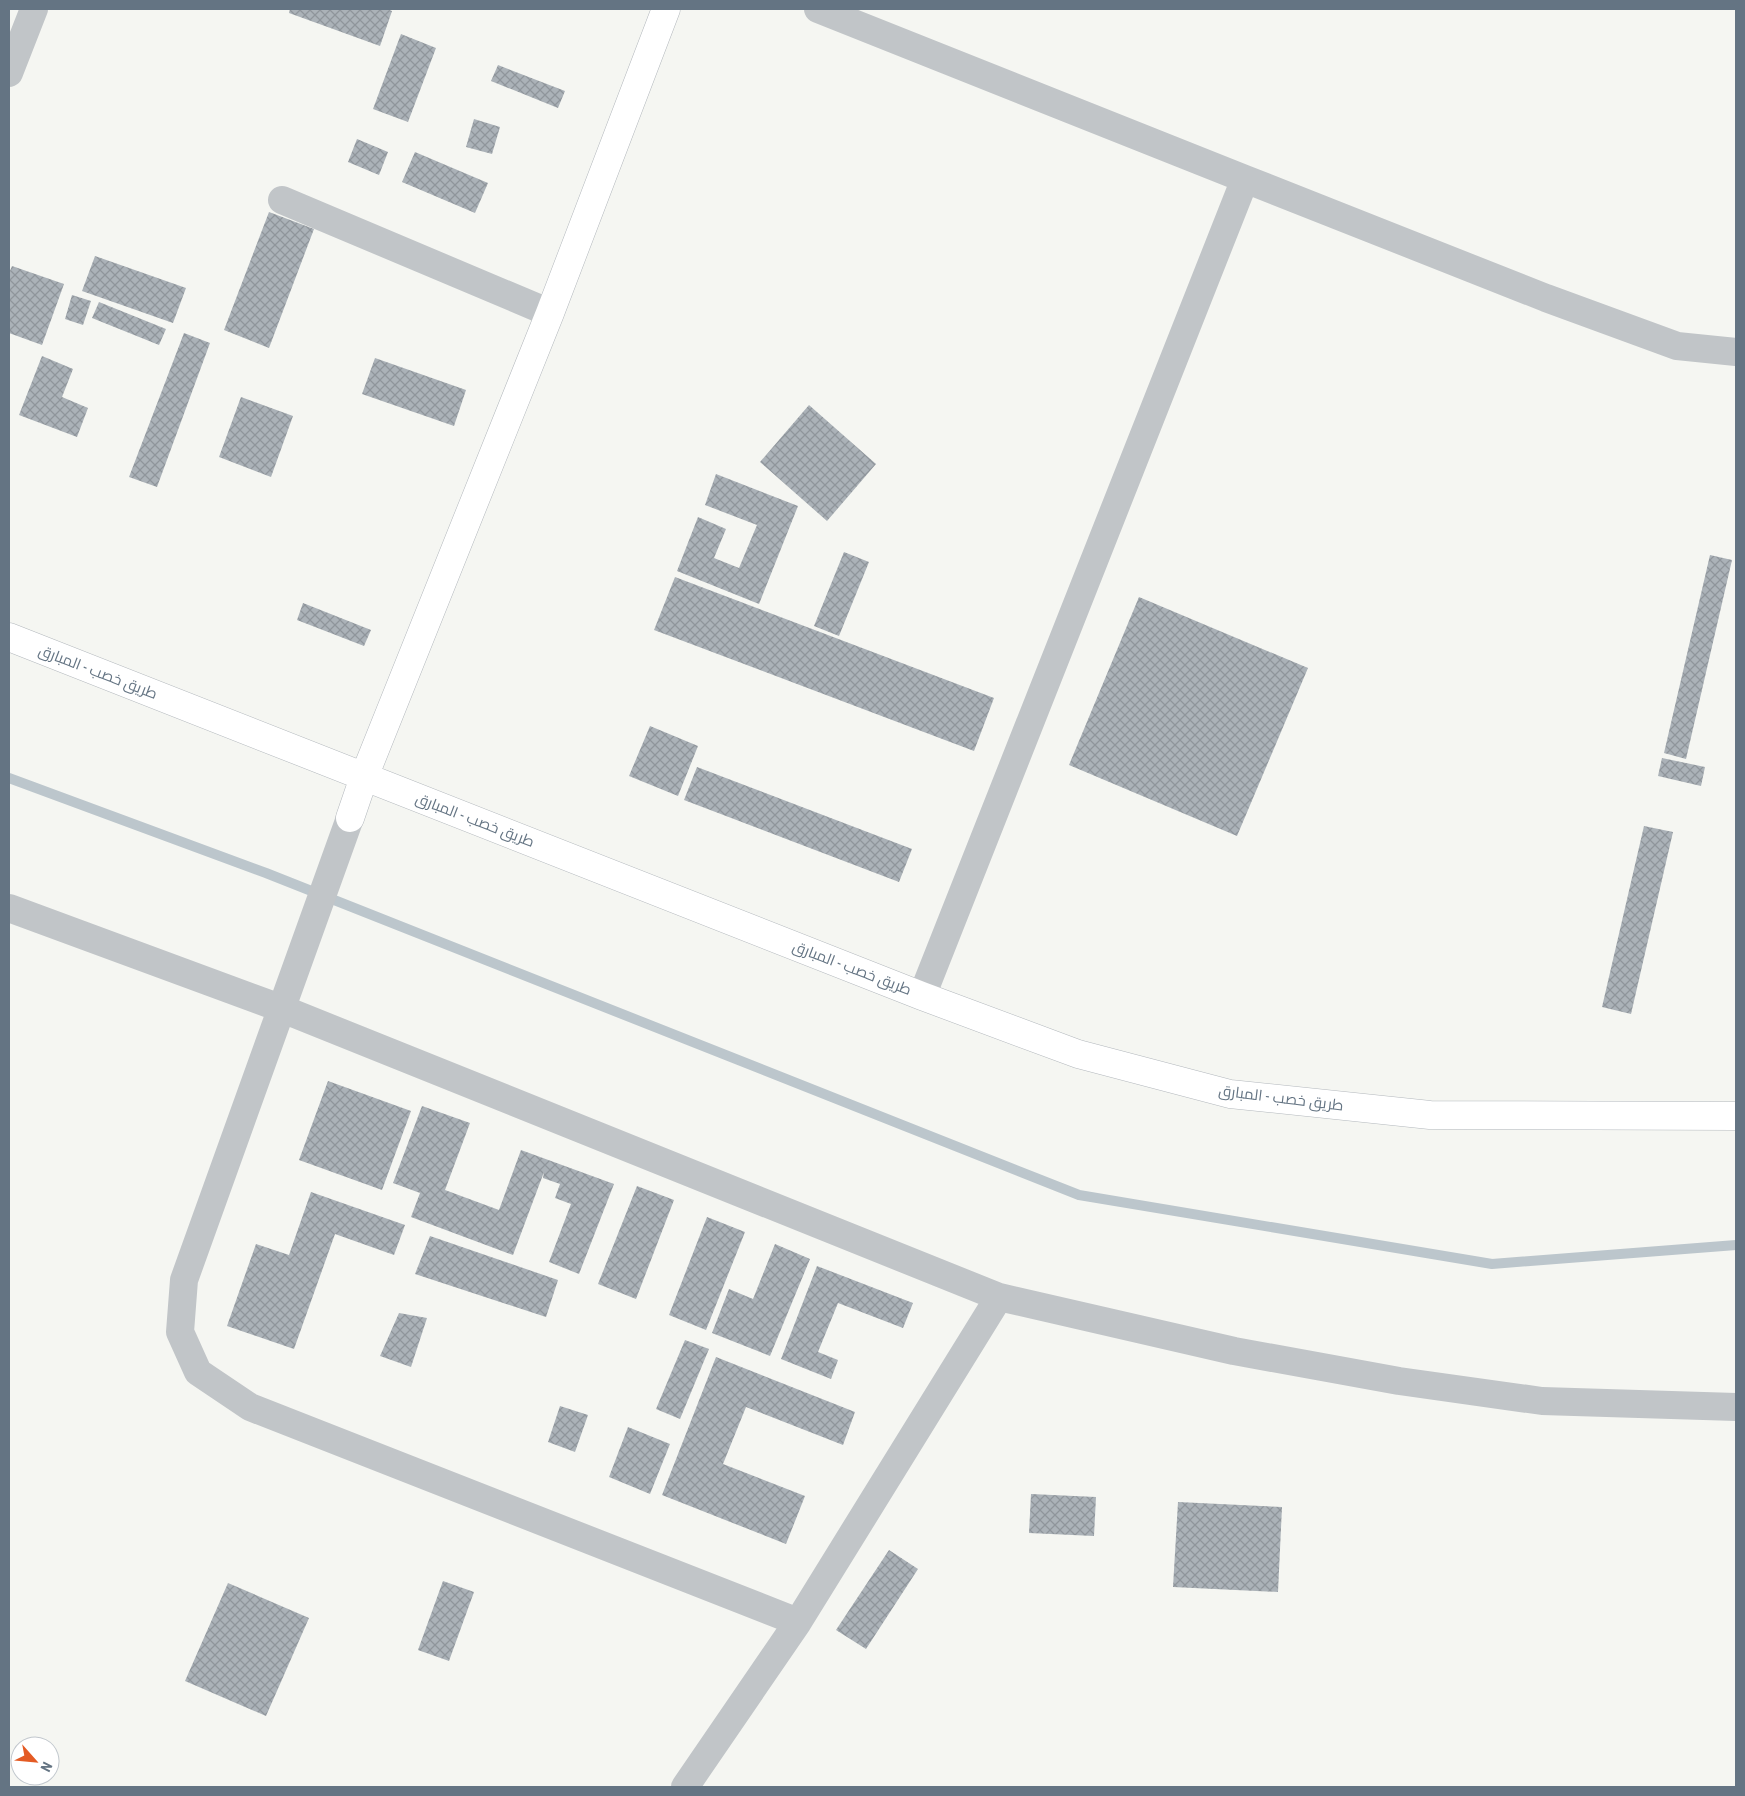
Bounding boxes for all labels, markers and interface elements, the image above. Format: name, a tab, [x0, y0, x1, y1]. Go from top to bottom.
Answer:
street label: طريق خصب - المبارق	[36, 641, 160, 704]
street label: طريق خصب - المبارق	[413, 789, 537, 852]
street label: طريق خصب - المبارق	[790, 937, 914, 1000]
street label: طريق خصب - المبارق	[1217, 1081, 1344, 1116]
north arrow	[10, 1736, 60, 1786]
text: N	[38, 1759, 56, 1774]

